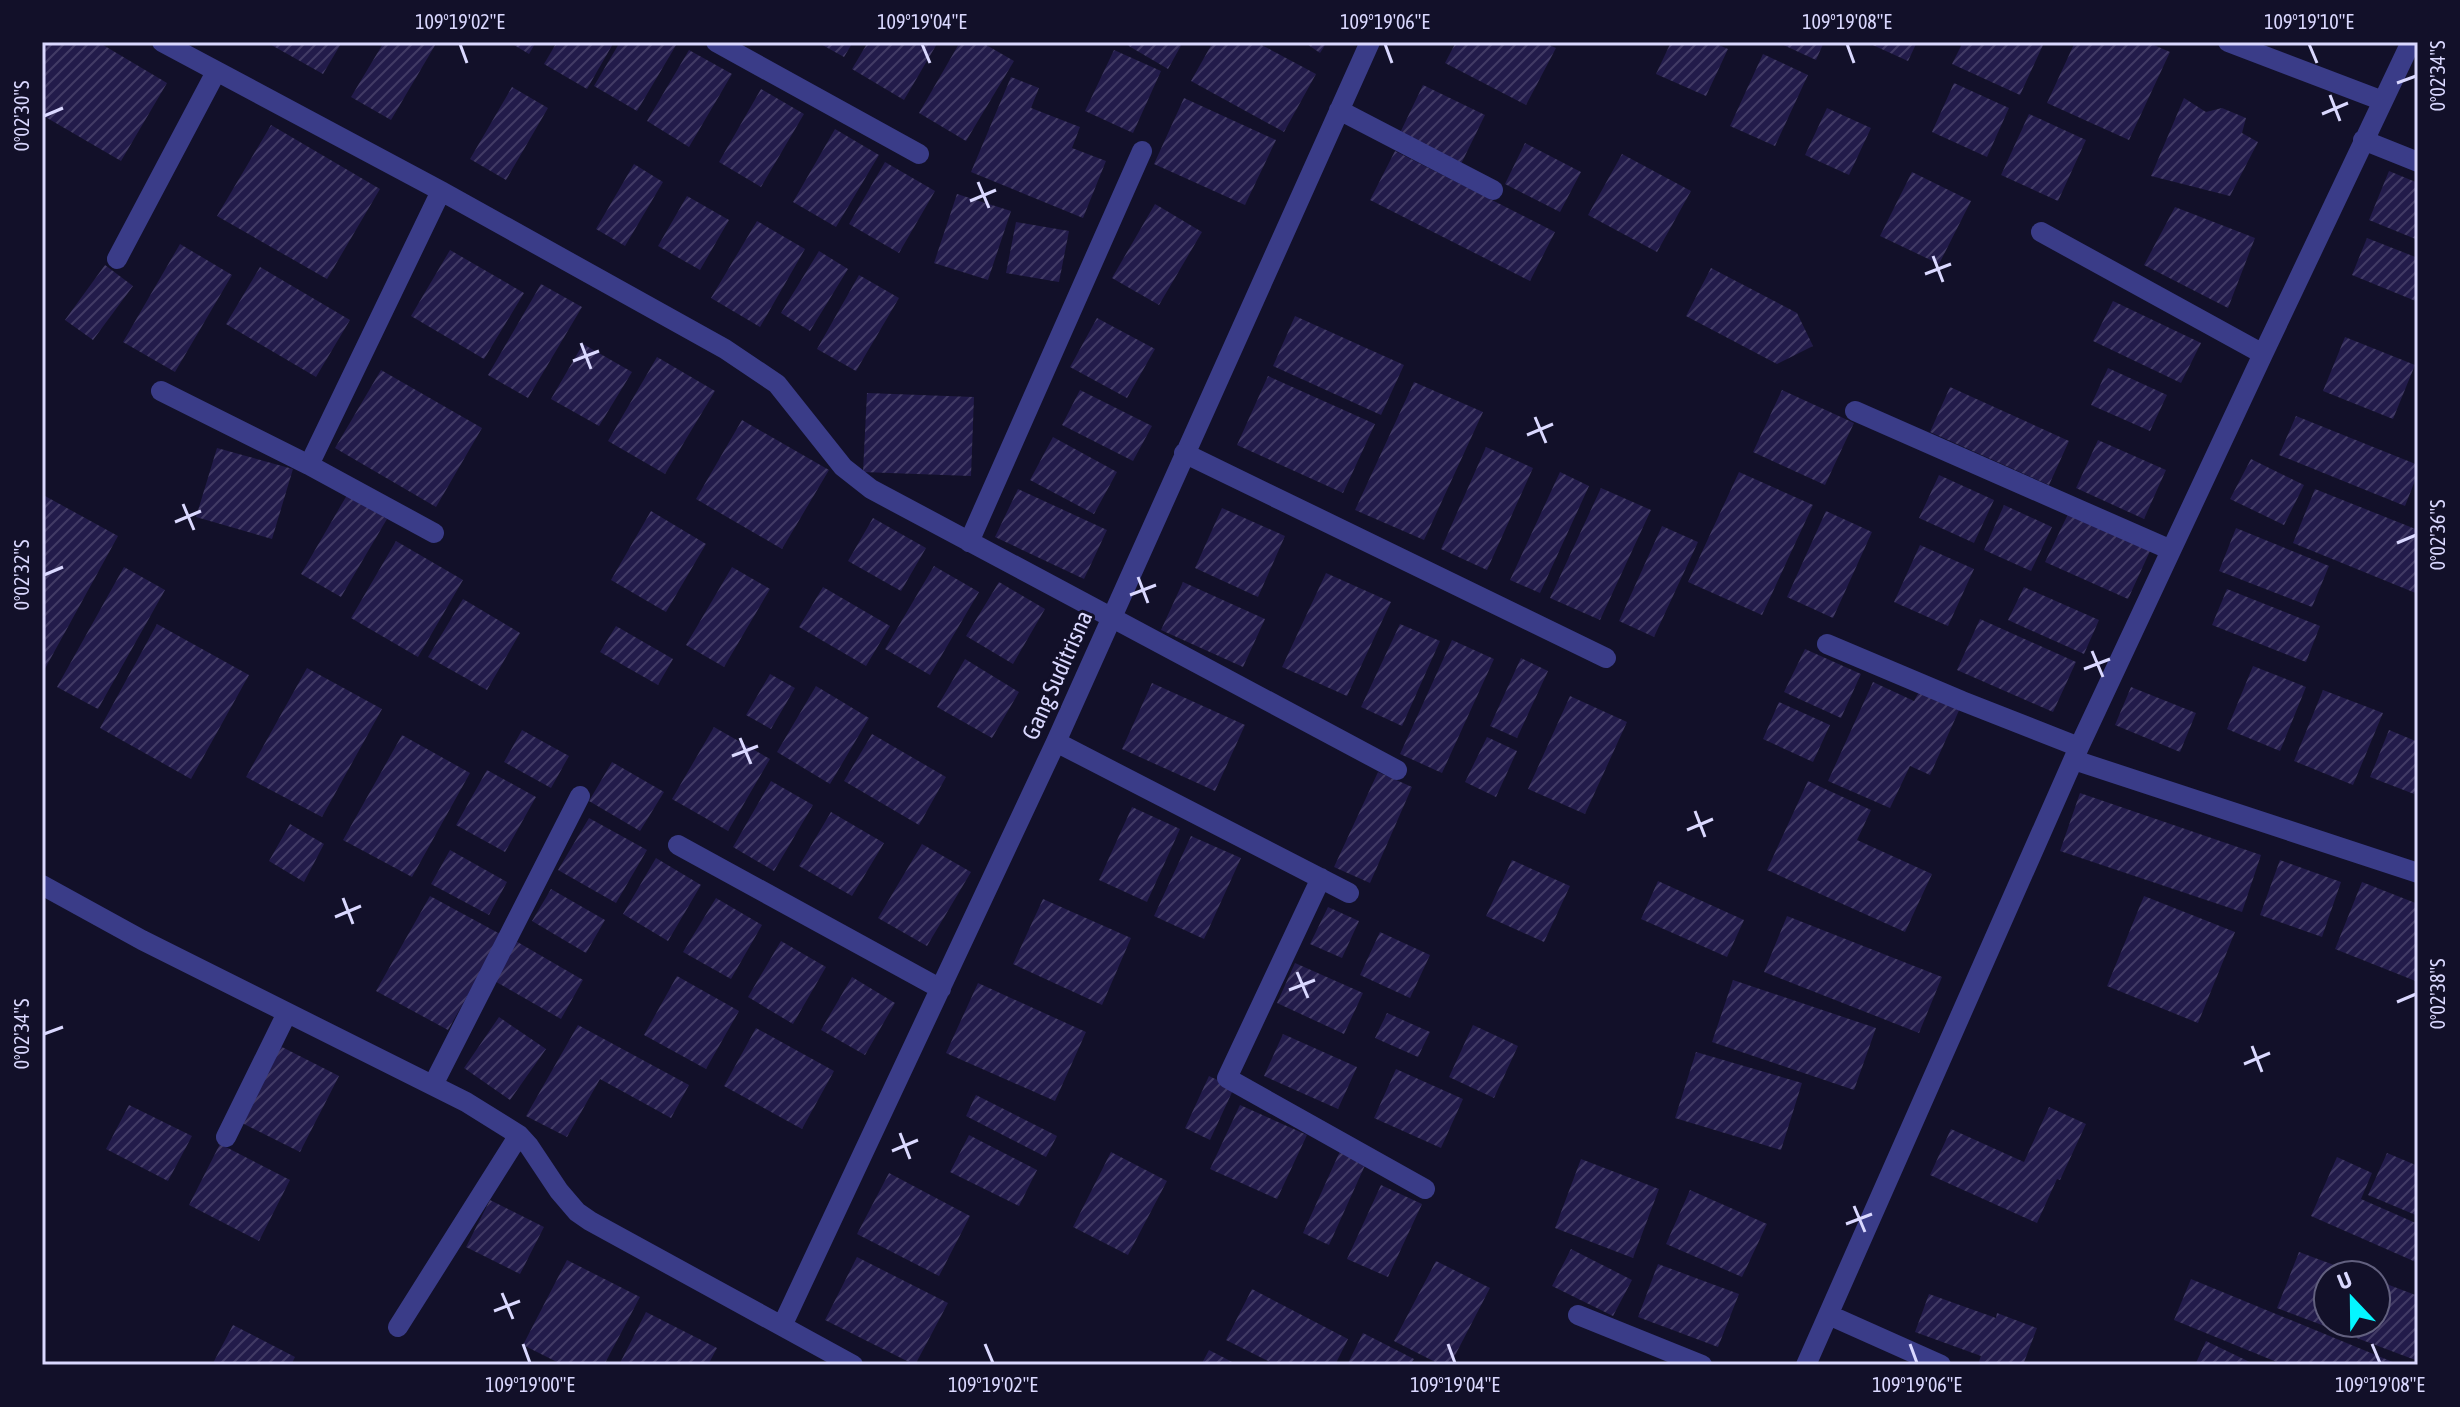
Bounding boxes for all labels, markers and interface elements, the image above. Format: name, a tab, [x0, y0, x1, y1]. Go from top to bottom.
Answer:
text: 109°19'02"E	[415, 10, 505, 33]
text: 109°19'04"E	[877, 10, 967, 33]
text: 109°19'06"E	[1340, 10, 1430, 33]
text: 109°19'08"E	[1802, 10, 1892, 33]
text: 109°19'10"E	[2264, 10, 2354, 33]
text: 0°02'34"S	[2426, 41, 2449, 111]
text: 0°02'30"S	[10, 81, 33, 151]
text: 0°02'36"S	[2426, 500, 2449, 570]
text: 0°02'32"S	[10, 540, 33, 610]
street label: Gang Suditrisna	[1017, 606, 1097, 744]
text: 0°02'38"S	[2426, 959, 2449, 1029]
text: 0°02'34"S	[10, 999, 33, 1069]
north arrow	[2312, 1259, 2392, 1339]
text: U	[2334, 1266, 2355, 1295]
text: 109°19'00"E	[485, 1373, 575, 1396]
text: 109°19'02"E	[948, 1373, 1038, 1396]
text: 109°19'04"E	[1410, 1373, 1500, 1396]
text: 109°19'06"E	[1872, 1373, 1962, 1396]
text: 109°19'08"E	[2335, 1373, 2425, 1396]

